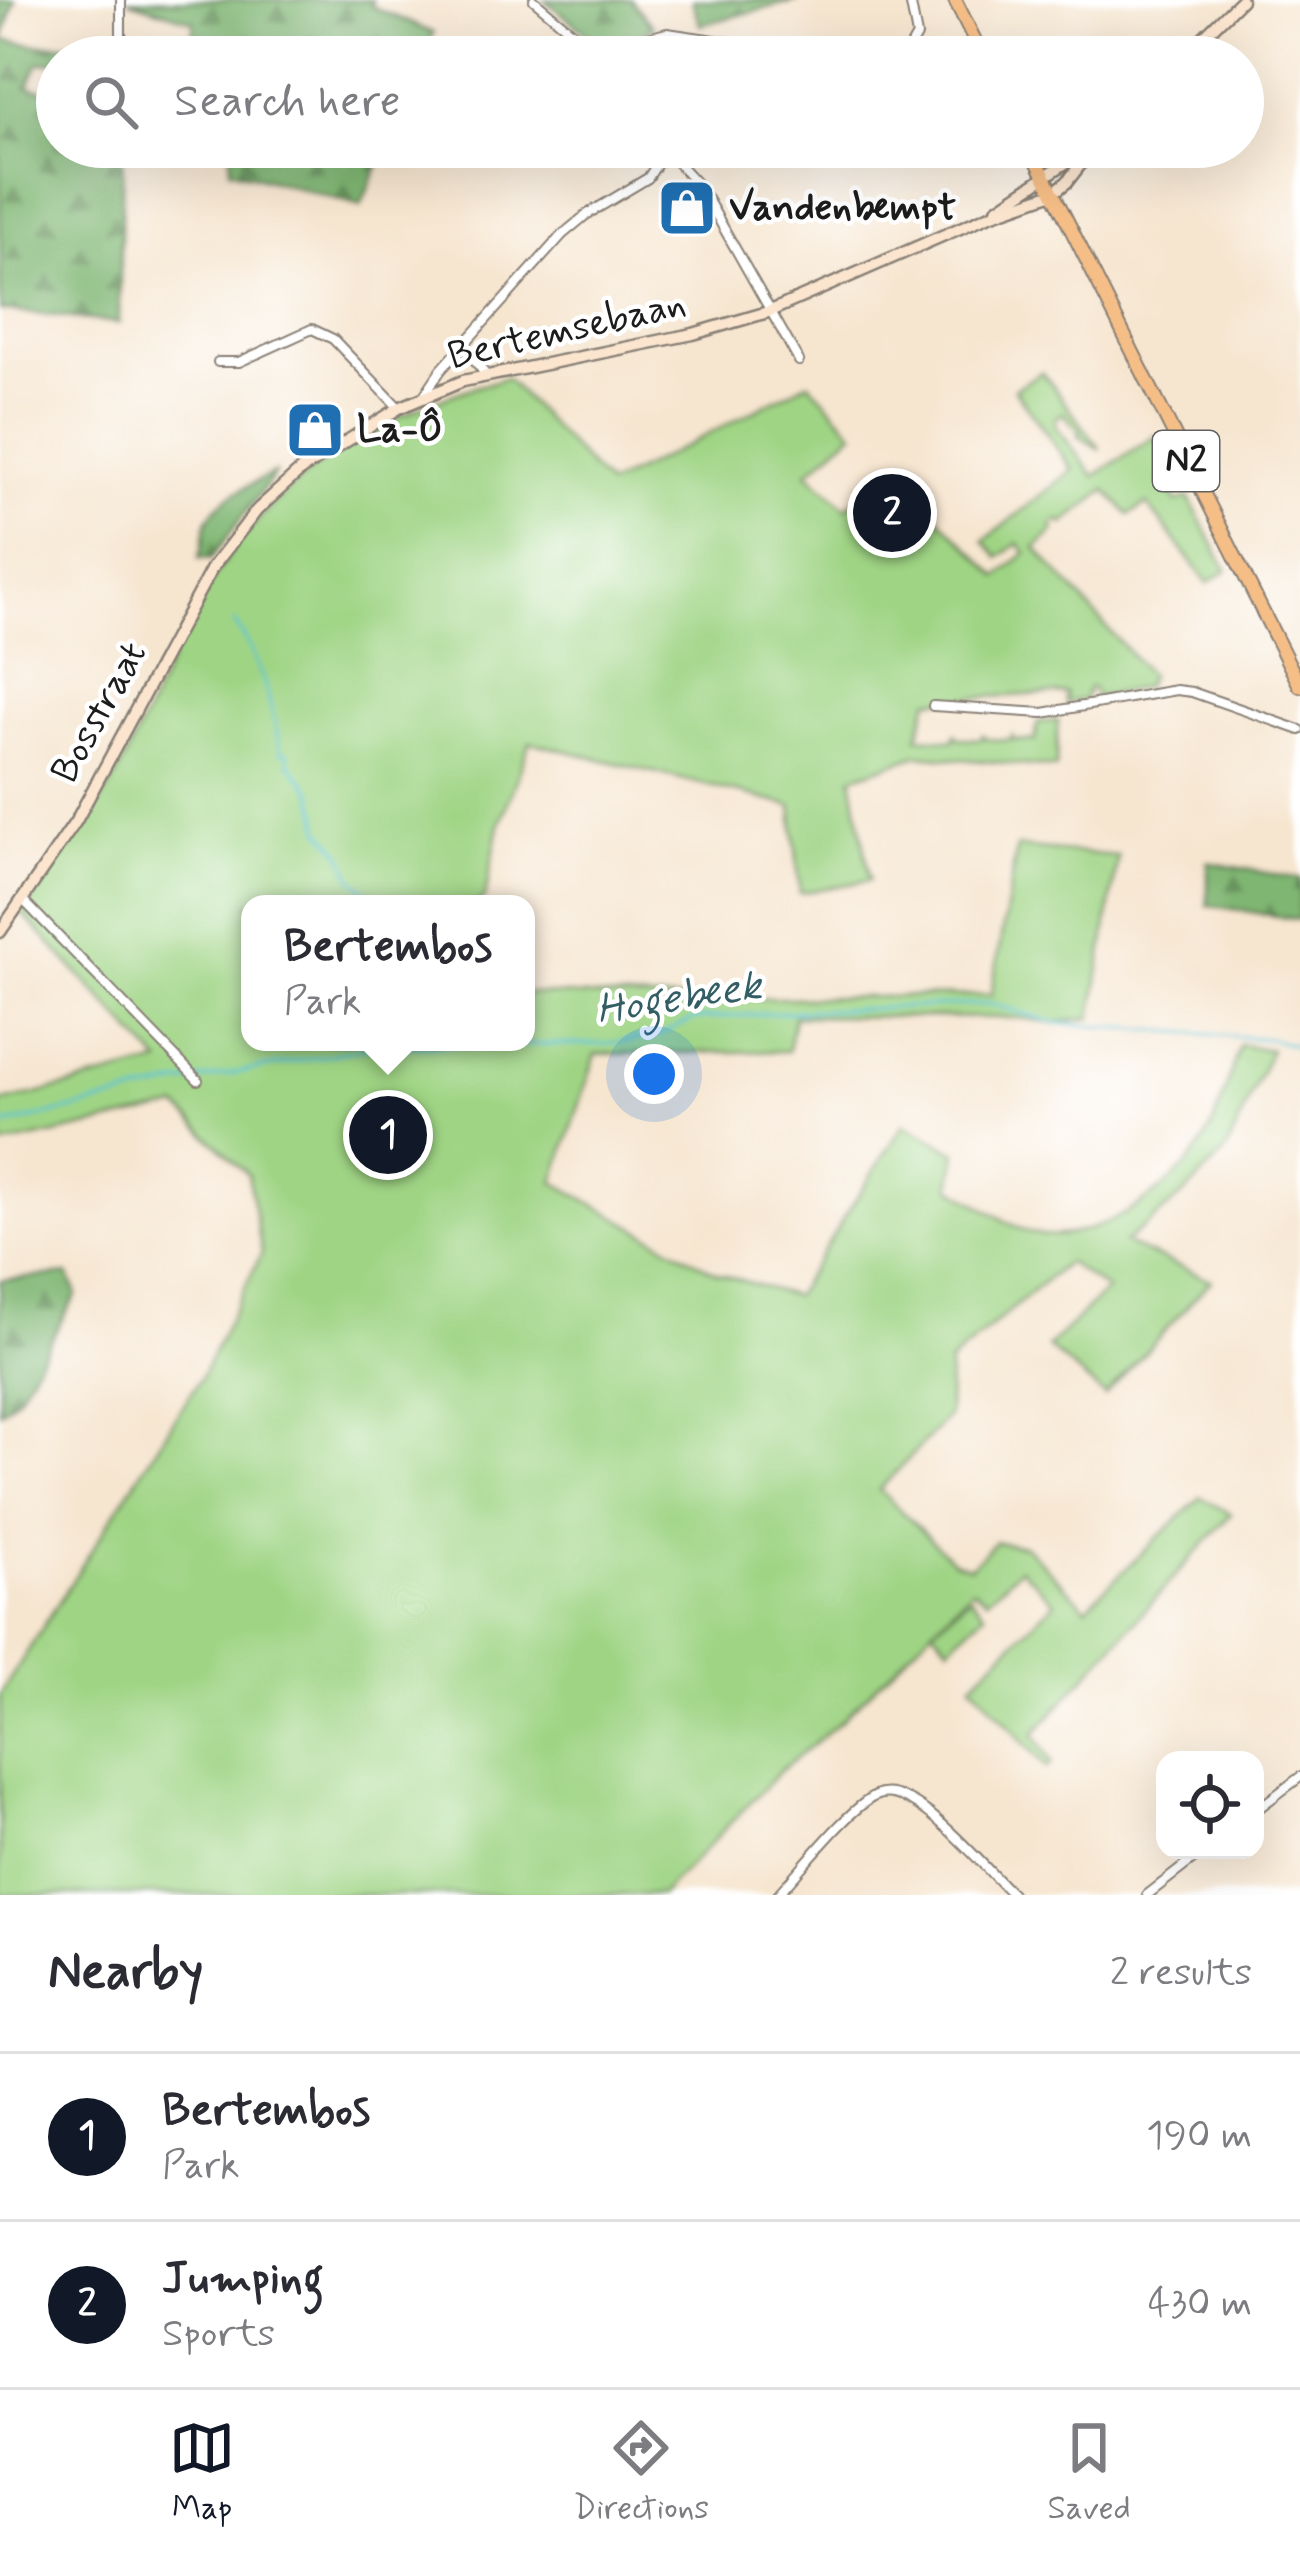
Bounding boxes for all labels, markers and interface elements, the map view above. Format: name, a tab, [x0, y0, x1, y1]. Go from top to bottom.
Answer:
search box	[36, 36, 1264, 168]
icon: search	[78, 69, 144, 135]
text: Search here	[174, 73, 401, 132]
shop icon: Vandenbempt	[656, 177, 718, 239]
place label: Vandenbempt	[729, 183, 956, 234]
street label: Bertemsebaan	[443, 279, 691, 383]
shop icon: La-Ô	[284, 399, 346, 461]
place label: La-Ô	[357, 405, 443, 456]
road number: N2	[1153, 431, 1219, 491]
pin: 2	[853, 468, 931, 558]
street label: Bosstraat	[40, 633, 160, 793]
popup	[241, 895, 535, 1051]
text: Bertembos	[284, 918, 492, 977]
water label: Hogebeek	[593, 958, 769, 1043]
text: Park	[284, 977, 361, 1028]
your location	[624, 1044, 684, 1104]
pin: 1	[349, 1090, 427, 1180]
map controls	[1156, 1751, 1264, 1859]
button: locate	[1156, 1751, 1264, 1859]
text: Nearby	[48, 1940, 203, 2006]
text: 2 results	[1110, 1948, 1252, 1999]
text: Bertembos	[162, 2082, 370, 2141]
text: 1	[78, 2111, 96, 2162]
text: 190 m	[1146, 2111, 1252, 2162]
text: Park	[162, 2141, 240, 2192]
text: Jumping	[162, 2250, 324, 2309]
text: 2	[77, 2279, 97, 2330]
text: 430 m	[1148, 2279, 1252, 2330]
text: Sports	[162, 2309, 275, 2360]
tab: Map	[169, 2415, 235, 2531]
tab: Directions	[573, 2415, 709, 2531]
tab: Saved	[1047, 2415, 1131, 2531]

